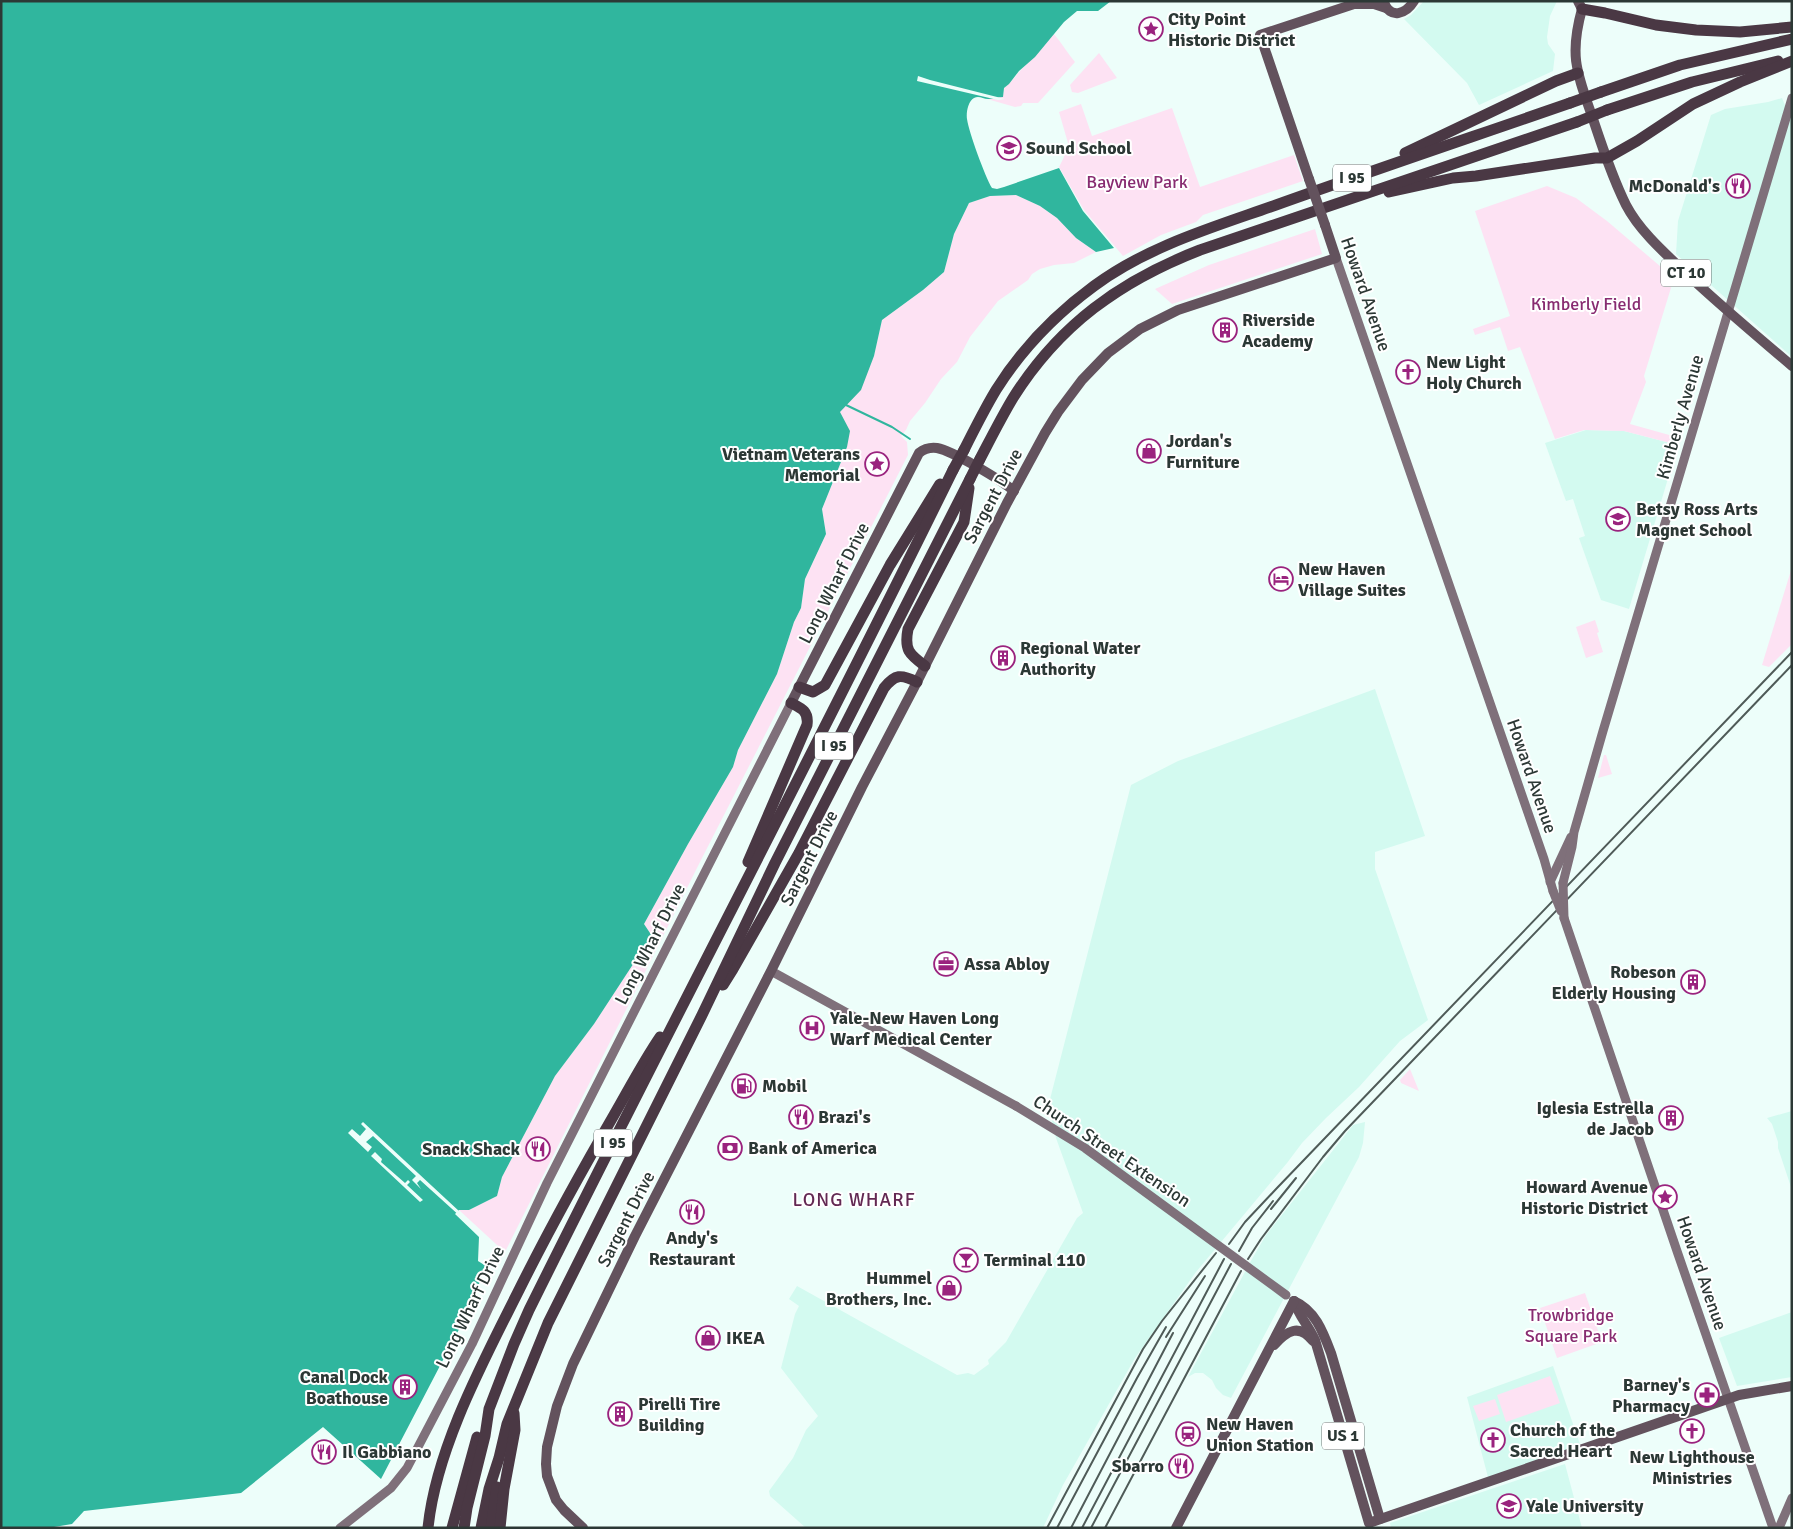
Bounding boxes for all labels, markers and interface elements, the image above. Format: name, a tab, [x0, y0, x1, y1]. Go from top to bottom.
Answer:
place label: City Point Historic District	[1168, 8, 1296, 51]
place icon: City Point Historic District	[1138, 16, 1164, 42]
school or university icon: Sound School	[996, 135, 1022, 161]
place label: Sound School	[1026, 137, 1132, 159]
road number: I 95	[1333, 164, 1371, 192]
park label: Bayview Park	[1086, 171, 1188, 193]
restaurant icon: McDonald's	[1725, 173, 1751, 199]
place label: McDonald's	[1629, 175, 1720, 197]
street label: Howard Avenue	[1336, 234, 1396, 354]
road number: CT 10	[1661, 260, 1711, 286]
park label: Kimberly Field	[1531, 293, 1641, 315]
place label: Riverside Academy	[1242, 309, 1315, 352]
building icon: Riverside Academy	[1212, 317, 1238, 343]
place label: New Light Holy Church	[1426, 351, 1522, 394]
street label: Kimberly Avenue	[1652, 352, 1708, 482]
church icon: New Light Holy Church	[1395, 359, 1421, 385]
place label: Jordan's Furniture	[1166, 430, 1240, 473]
shop icon: Jordan's Furniture	[1136, 438, 1162, 464]
place label: Vietnam Veterans Memorial	[722, 443, 860, 486]
street label: Sargent Drive	[959, 445, 1027, 547]
place icon: Vietnam Veterans Memorial	[864, 451, 890, 477]
place label: Betsy Ross Arts Magnet School	[1636, 498, 1758, 541]
school or university icon: Betsy Ross Arts Magnet School	[1605, 506, 1631, 532]
street label: Long Wharf Drive	[794, 519, 874, 647]
place label: New Haven Village Suites	[1298, 558, 1406, 601]
hotel icon: New Haven Village Suites	[1268, 566, 1294, 592]
place label: Regional Water Authority	[1020, 637, 1141, 680]
building icon: Regional Water Authority	[990, 645, 1016, 671]
street label: Howard Avenue	[1502, 716, 1562, 836]
road number: I 95	[815, 732, 853, 759]
street label: Sargent Drive	[775, 806, 843, 910]
street label: Long Wharf Drive	[610, 880, 690, 1008]
office icon: Assa Abloy	[933, 951, 959, 977]
place label: Assa Abloy	[964, 953, 1049, 975]
place label: Robeson Elderly Housing	[1552, 961, 1676, 1004]
building icon: Robeson Elderly Housing	[1680, 969, 1706, 995]
place label: Yale-New Haven Long Warf Medical Center	[829, 1007, 999, 1050]
hospital icon: Yale-New Haven Long Warf Medical Center	[799, 1015, 825, 1041]
fuel station icon: Mobil	[731, 1073, 757, 1099]
place label: Mobil	[762, 1075, 807, 1097]
street label: Church Street Extension	[1029, 1090, 1195, 1212]
place label: Iglesia Estrella de Jacob	[1536, 1097, 1654, 1140]
restaurant icon: Brazi's	[788, 1104, 814, 1130]
building icon: Iglesia Estrella de Jacob	[1658, 1105, 1684, 1131]
place label: Brazi's	[818, 1106, 871, 1128]
road number: I 95	[594, 1130, 632, 1156]
bank icon: Bank of America	[717, 1135, 743, 1161]
restaurant icon: Snack Shack	[525, 1136, 551, 1162]
place label: Bank of America	[748, 1137, 877, 1159]
place label: Snack Shack	[422, 1138, 521, 1160]
street label: Sargent Drive	[592, 1167, 660, 1271]
place label: Howard Avenue Historic District	[1521, 1176, 1648, 1219]
place icon: Howard Avenue Historic District	[1652, 1184, 1678, 1210]
district label: LONG WHARF	[792, 1188, 916, 1212]
restaurant icon: Andy's Restaurant	[679, 1199, 705, 1225]
street label: Howard Avenue	[1672, 1213, 1732, 1333]
place label: Andy's Restaurant	[649, 1227, 735, 1270]
street label: Long Wharf Drive	[431, 1242, 509, 1372]
bar icon: Terminal 110	[953, 1247, 979, 1273]
place label: Terminal 110	[984, 1249, 1086, 1271]
place label: Hummel Brothers, Inc.	[826, 1267, 932, 1310]
shop icon: Hummel Brothers, Inc.	[936, 1275, 962, 1301]
park label: Trowbridge Square Park	[1525, 1304, 1617, 1347]
shop icon: IKEA	[695, 1325, 721, 1351]
place label: IKEA	[726, 1327, 765, 1349]
place label: Canal Dock Boathouse	[300, 1366, 389, 1409]
building icon: Canal Dock Boathouse	[392, 1374, 418, 1400]
place label: Barney's Pharmacy	[1612, 1374, 1690, 1417]
pharmacy icon: Barney's Pharmacy	[1694, 1382, 1720, 1408]
place label: Pirelli Tire Building	[638, 1393, 720, 1436]
building icon: Pirelli Tire Building	[607, 1401, 633, 1427]
place label: New Haven Union Station	[1206, 1413, 1314, 1456]
church icon: New Lighthouse Ministries	[1679, 1418, 1705, 1444]
place label: Church of the Sacred Heart	[1510, 1419, 1615, 1462]
station icon: New Haven Union Station	[1175, 1421, 1201, 1447]
road number: US 1	[1322, 1422, 1364, 1450]
church icon: Church of the Sacred Heart	[1480, 1427, 1506, 1453]
restaurant icon: Il Gabbiano	[311, 1439, 337, 1465]
place label: Il Gabbiano	[342, 1441, 431, 1463]
place label: New Lighthouse Ministries	[1629, 1446, 1755, 1489]
restaurant icon: Sbarro	[1168, 1453, 1194, 1479]
place label: Sbarro	[1112, 1455, 1164, 1477]
school or university icon: Yale University	[1496, 1493, 1522, 1519]
place label: Yale University	[1525, 1495, 1643, 1517]

